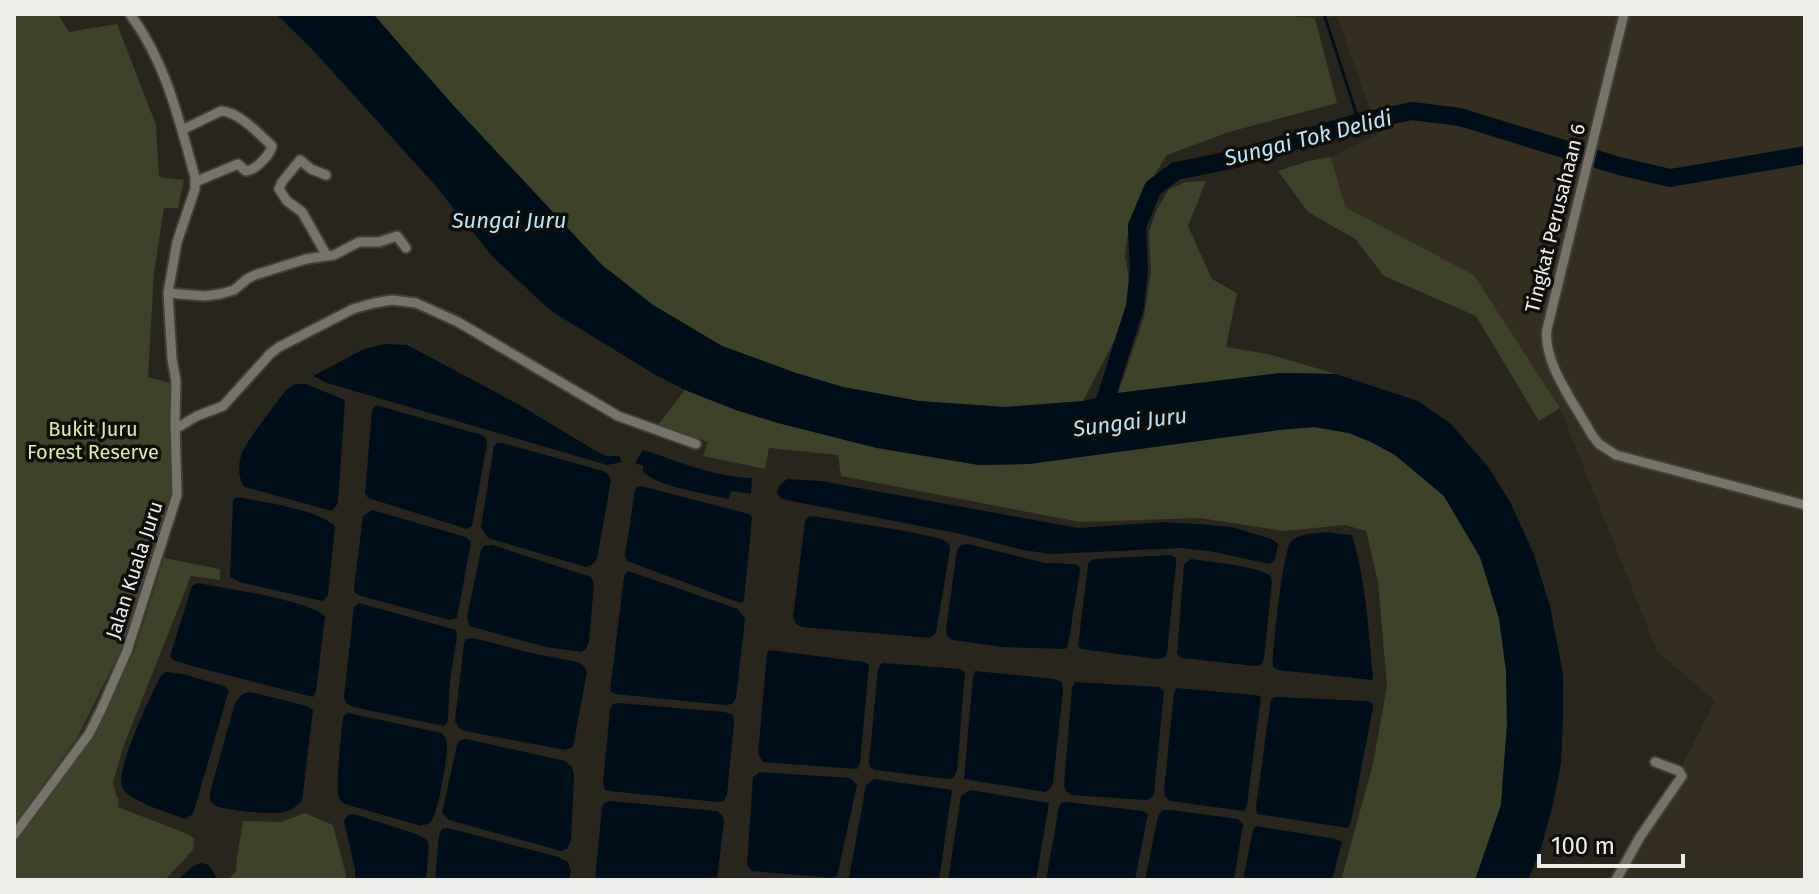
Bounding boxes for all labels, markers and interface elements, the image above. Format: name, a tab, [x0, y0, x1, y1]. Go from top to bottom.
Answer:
water label: Sungai Tok Delidi	[1220, 104, 1395, 172]
street label: Tingkat Perusahaan 6	[1520, 121, 1590, 315]
water label: Sungai Juru	[451, 207, 566, 234]
water label: Sungai Juru	[1070, 402, 1189, 443]
park label: Bukit Juru Forest Reserve	[27, 417, 159, 464]
street label: Jalan Kuala Juru	[100, 498, 168, 642]
scale bar	[1539, 818, 1683, 868]
text: 100 m	[1551, 832, 1615, 860]

